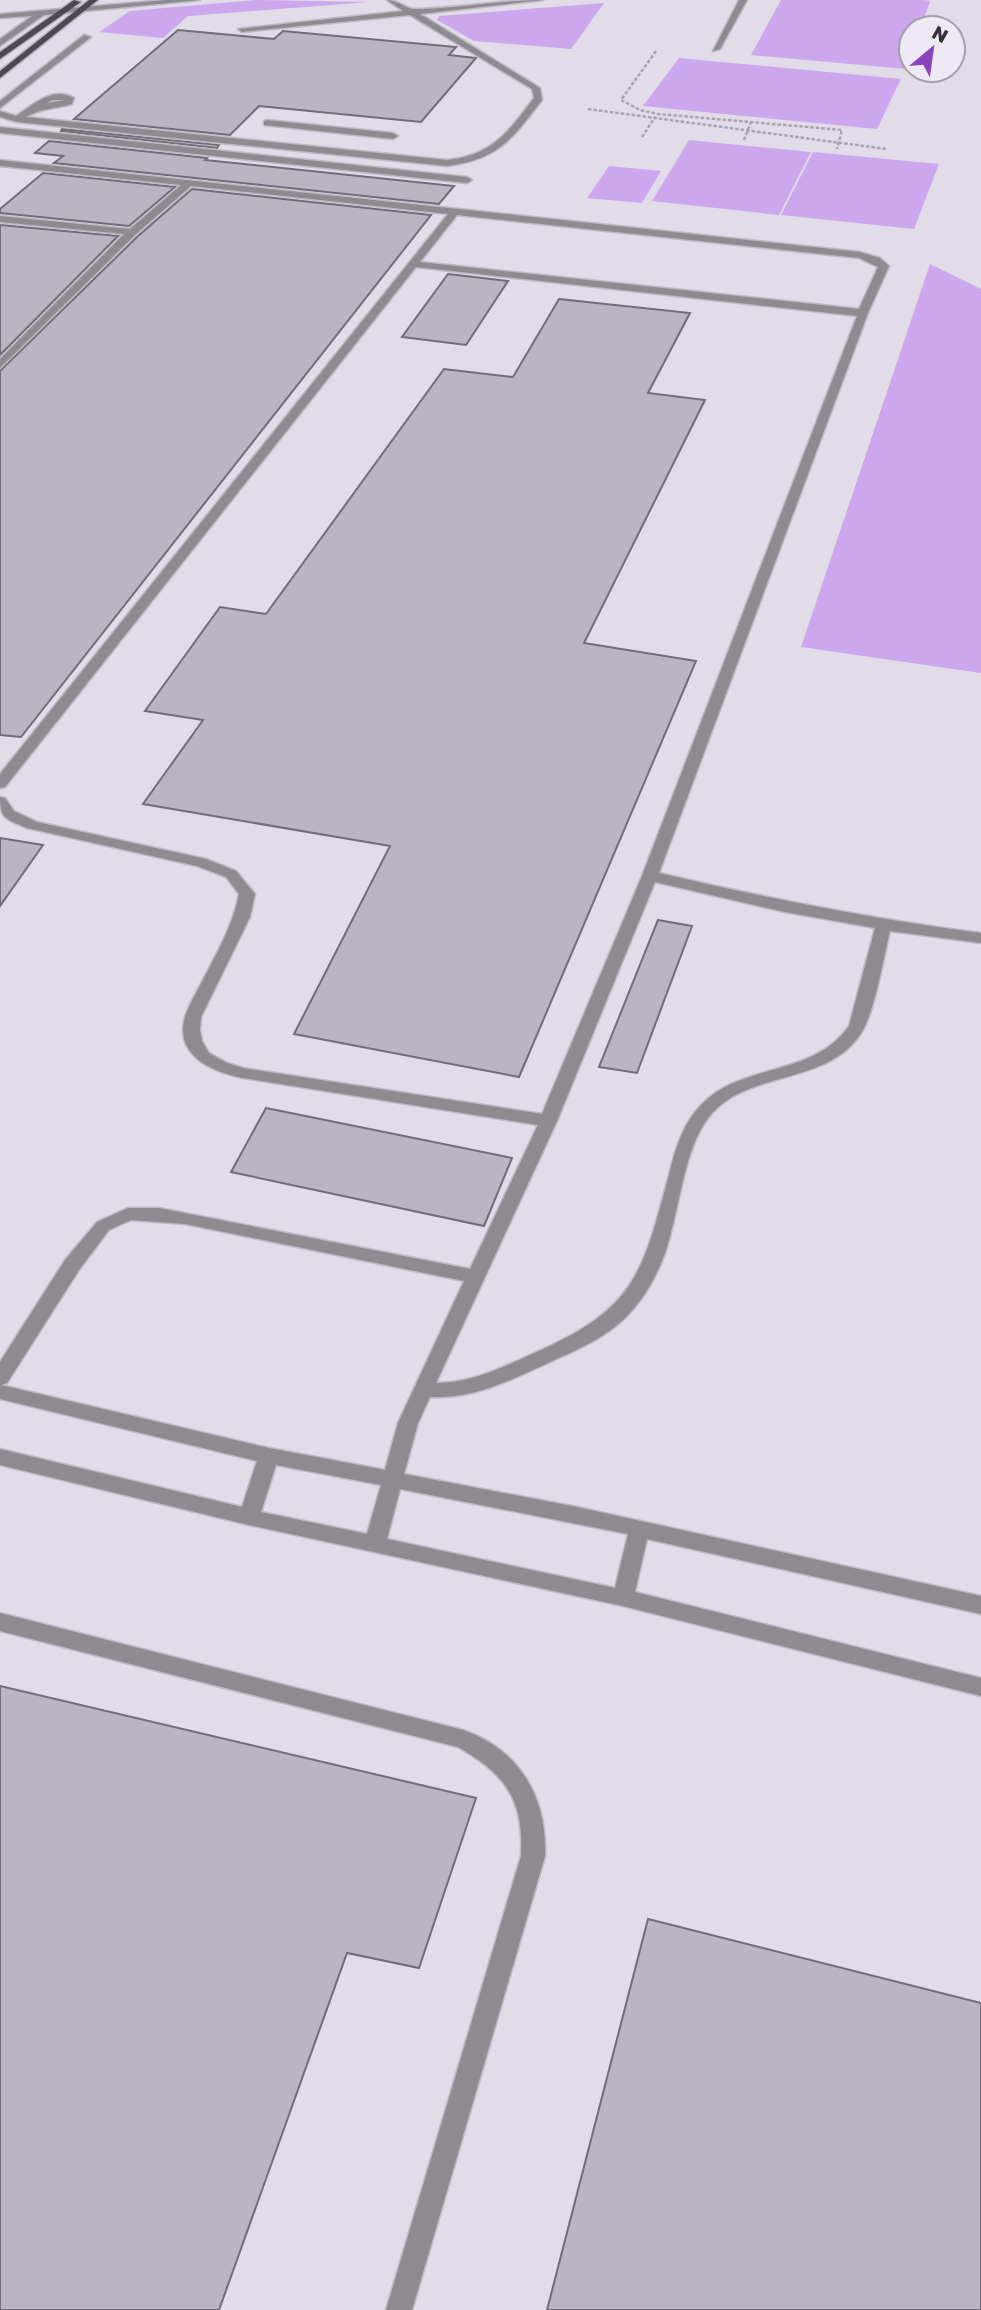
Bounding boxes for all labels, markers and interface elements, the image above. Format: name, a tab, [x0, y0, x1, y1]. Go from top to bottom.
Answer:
north arrow	[897, 14, 967, 84]
text: N	[929, 20, 952, 47]

